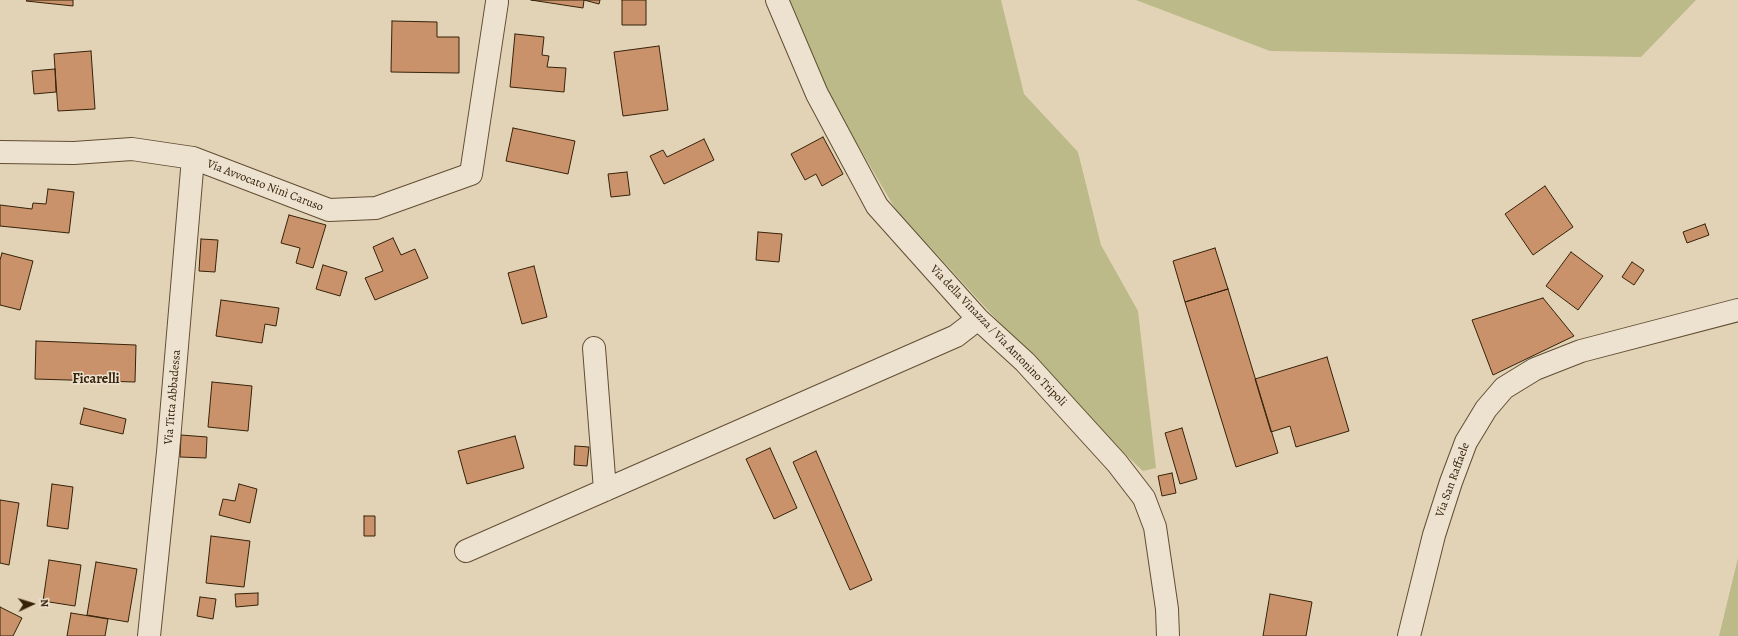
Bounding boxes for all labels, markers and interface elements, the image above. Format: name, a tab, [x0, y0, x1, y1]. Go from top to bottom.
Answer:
street label: Via Avvocato Ninì Caruso	[205, 157, 325, 215]
street label: Via della Vinazza / Via Antonino Tripoli	[927, 262, 1069, 410]
street label: Via Titta Abbadessa	[162, 349, 184, 445]
district label: Ficarelli	[72, 372, 120, 388]
street label: Via San Raffaele	[1433, 441, 1473, 519]
north arrow	[12, 584, 52, 624]
text: N	[37, 599, 52, 608]

